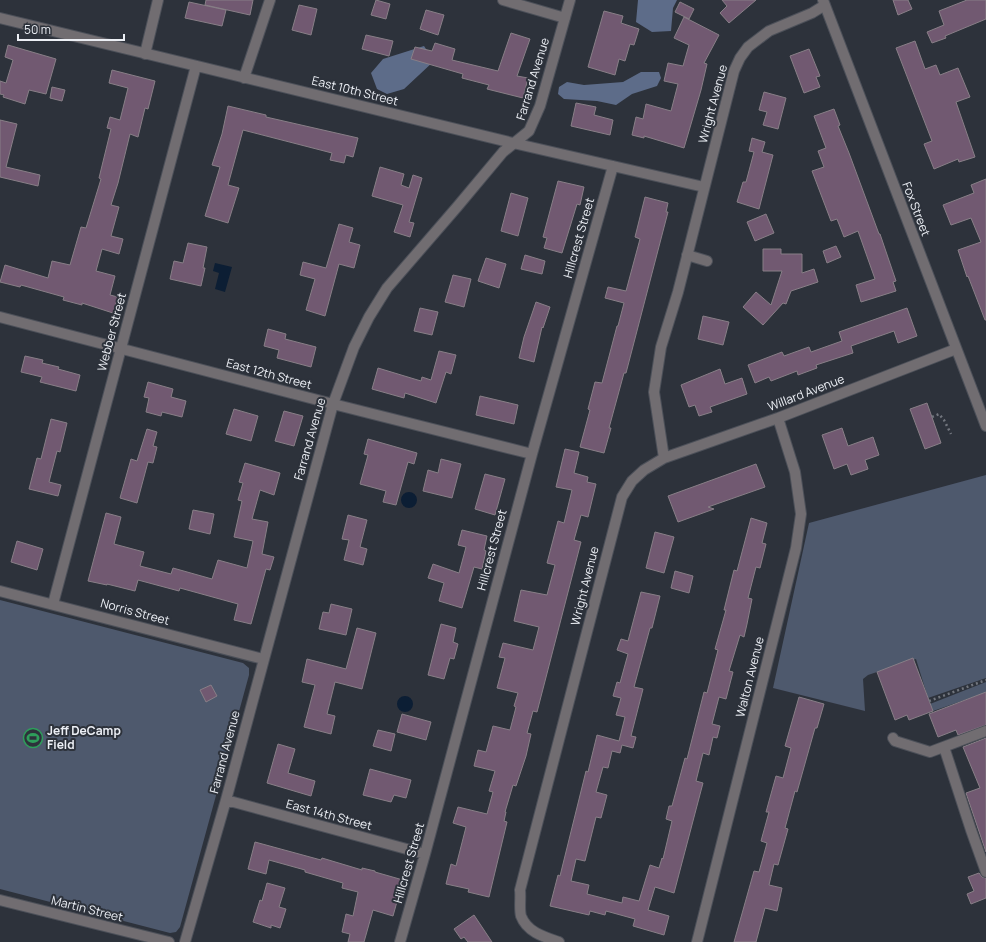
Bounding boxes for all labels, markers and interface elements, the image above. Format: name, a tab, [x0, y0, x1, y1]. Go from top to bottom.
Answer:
scale bar	[18, 16, 124, 42]
text: 50 m	[24, 21, 51, 38]
street label: Farrand Avenue	[512, 36, 553, 122]
street label: Wright Avenue	[694, 63, 731, 145]
street label: East 10th Street	[310, 72, 400, 110]
street label: Fox Street	[898, 179, 935, 239]
street label: Hillcrest Street	[559, 195, 598, 280]
street label: Webber Street	[93, 291, 130, 373]
street label: East 12th Street	[224, 354, 314, 393]
street label: Willard Avenue	[765, 370, 847, 415]
street label: Farrand Avenue	[290, 396, 329, 482]
street label: Hillcrest Street	[473, 507, 511, 592]
street label: Wright Avenue	[566, 545, 603, 627]
street label: Norris Street	[99, 594, 172, 629]
street label: Walton Avenue	[731, 635, 768, 719]
street label: Farrand Avenue	[205, 709, 244, 795]
place label: Jeff DeCamp Field	[47, 722, 121, 753]
sports icon: Jeff DeCamp Field	[22, 727, 44, 749]
street label: East 14th Street	[284, 795, 374, 834]
street label: Hillcrest Street	[389, 820, 428, 905]
street label: Martin Street	[49, 891, 125, 926]

